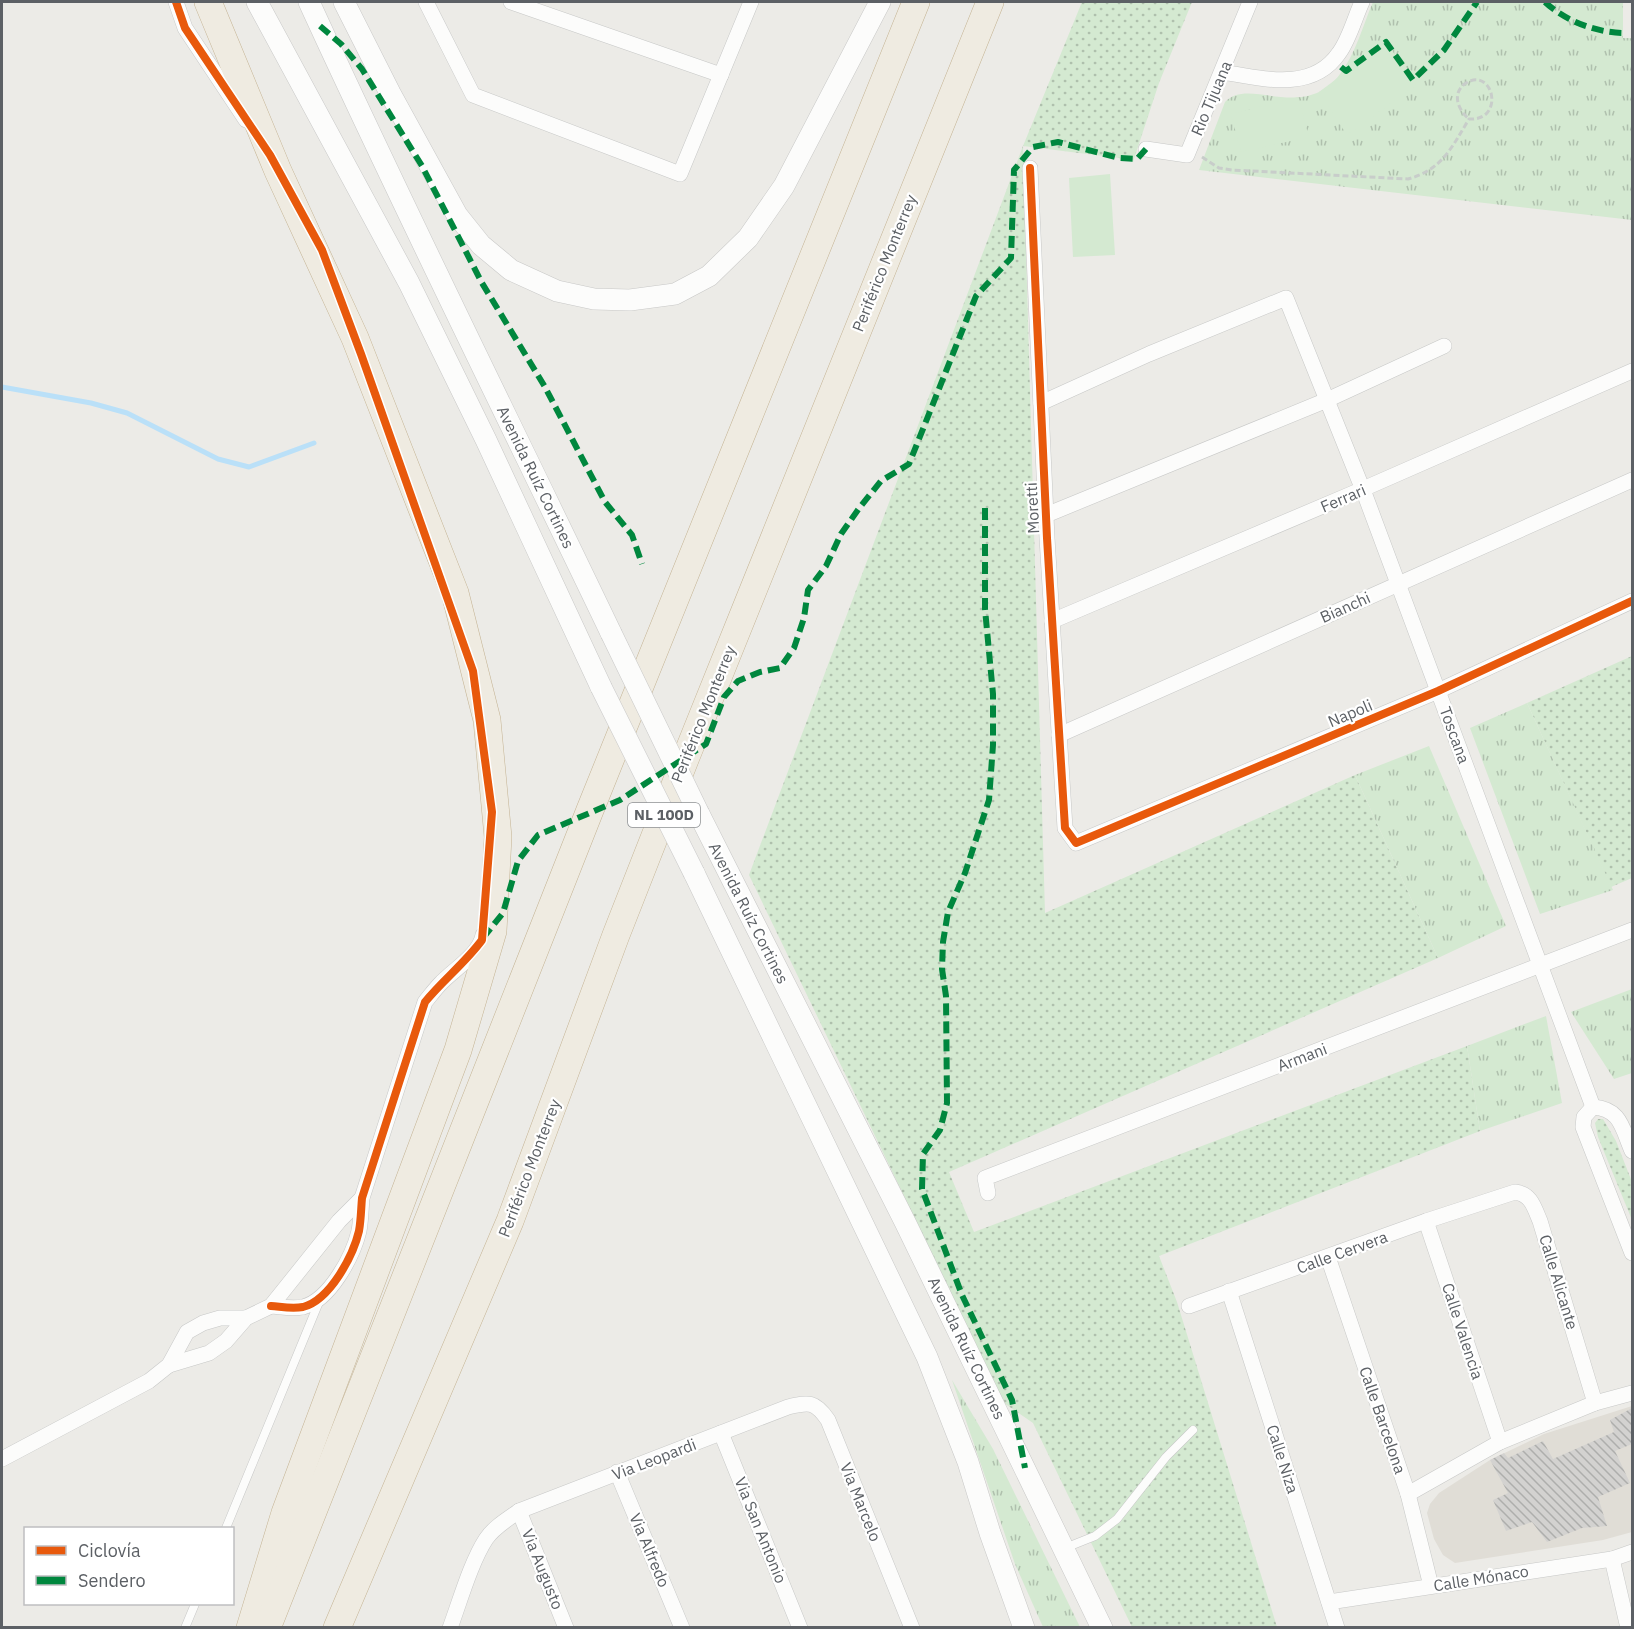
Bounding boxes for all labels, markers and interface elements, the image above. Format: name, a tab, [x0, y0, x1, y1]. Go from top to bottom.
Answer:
street label: Rio Tijuana	[1186, 57, 1236, 138]
street label: Periférico Monterrey	[847, 191, 921, 335]
street label: Avenida Ruíz Cortines	[493, 403, 579, 551]
street label: Ferrari	[1317, 480, 1369, 516]
street label: Moretti	[1021, 482, 1043, 534]
street label: Bianchi	[1317, 587, 1373, 627]
street label: Periférico Monterrey	[666, 642, 740, 786]
street label: Napoli	[1325, 695, 1375, 731]
street label: Toscana	[1435, 704, 1475, 767]
road number: NL 100D	[628, 803, 700, 827]
street label: Avenida Ruíz Cortines	[705, 839, 793, 987]
street label: Armani	[1274, 1038, 1330, 1076]
street label: Periférico Monterrey	[493, 1096, 565, 1240]
street label: Calle Cervera	[1294, 1226, 1391, 1278]
street label: Calle Alicante	[1535, 1232, 1583, 1332]
street label: Avenida Ruíz Cortines	[924, 1274, 1010, 1422]
street label: Calle Valencia	[1438, 1280, 1488, 1382]
street label: Calle Barcelona	[1355, 1364, 1411, 1477]
street label: Calle Niza	[1263, 1422, 1304, 1496]
street label: Via Leopardi	[609, 1434, 699, 1484]
street label: Via Marcelo	[836, 1460, 886, 1544]
street label: Via San Antonio	[731, 1474, 791, 1586]
street label: Via Alfredo	[625, 1510, 675, 1590]
street label: Via Augusto	[518, 1526, 568, 1612]
legend	[24, 1527, 234, 1605]
text: Ciclovía	[78, 1539, 141, 1562]
street label: Calle Mónaco	[1432, 1561, 1530, 1595]
text: Sendero	[78, 1569, 145, 1592]

